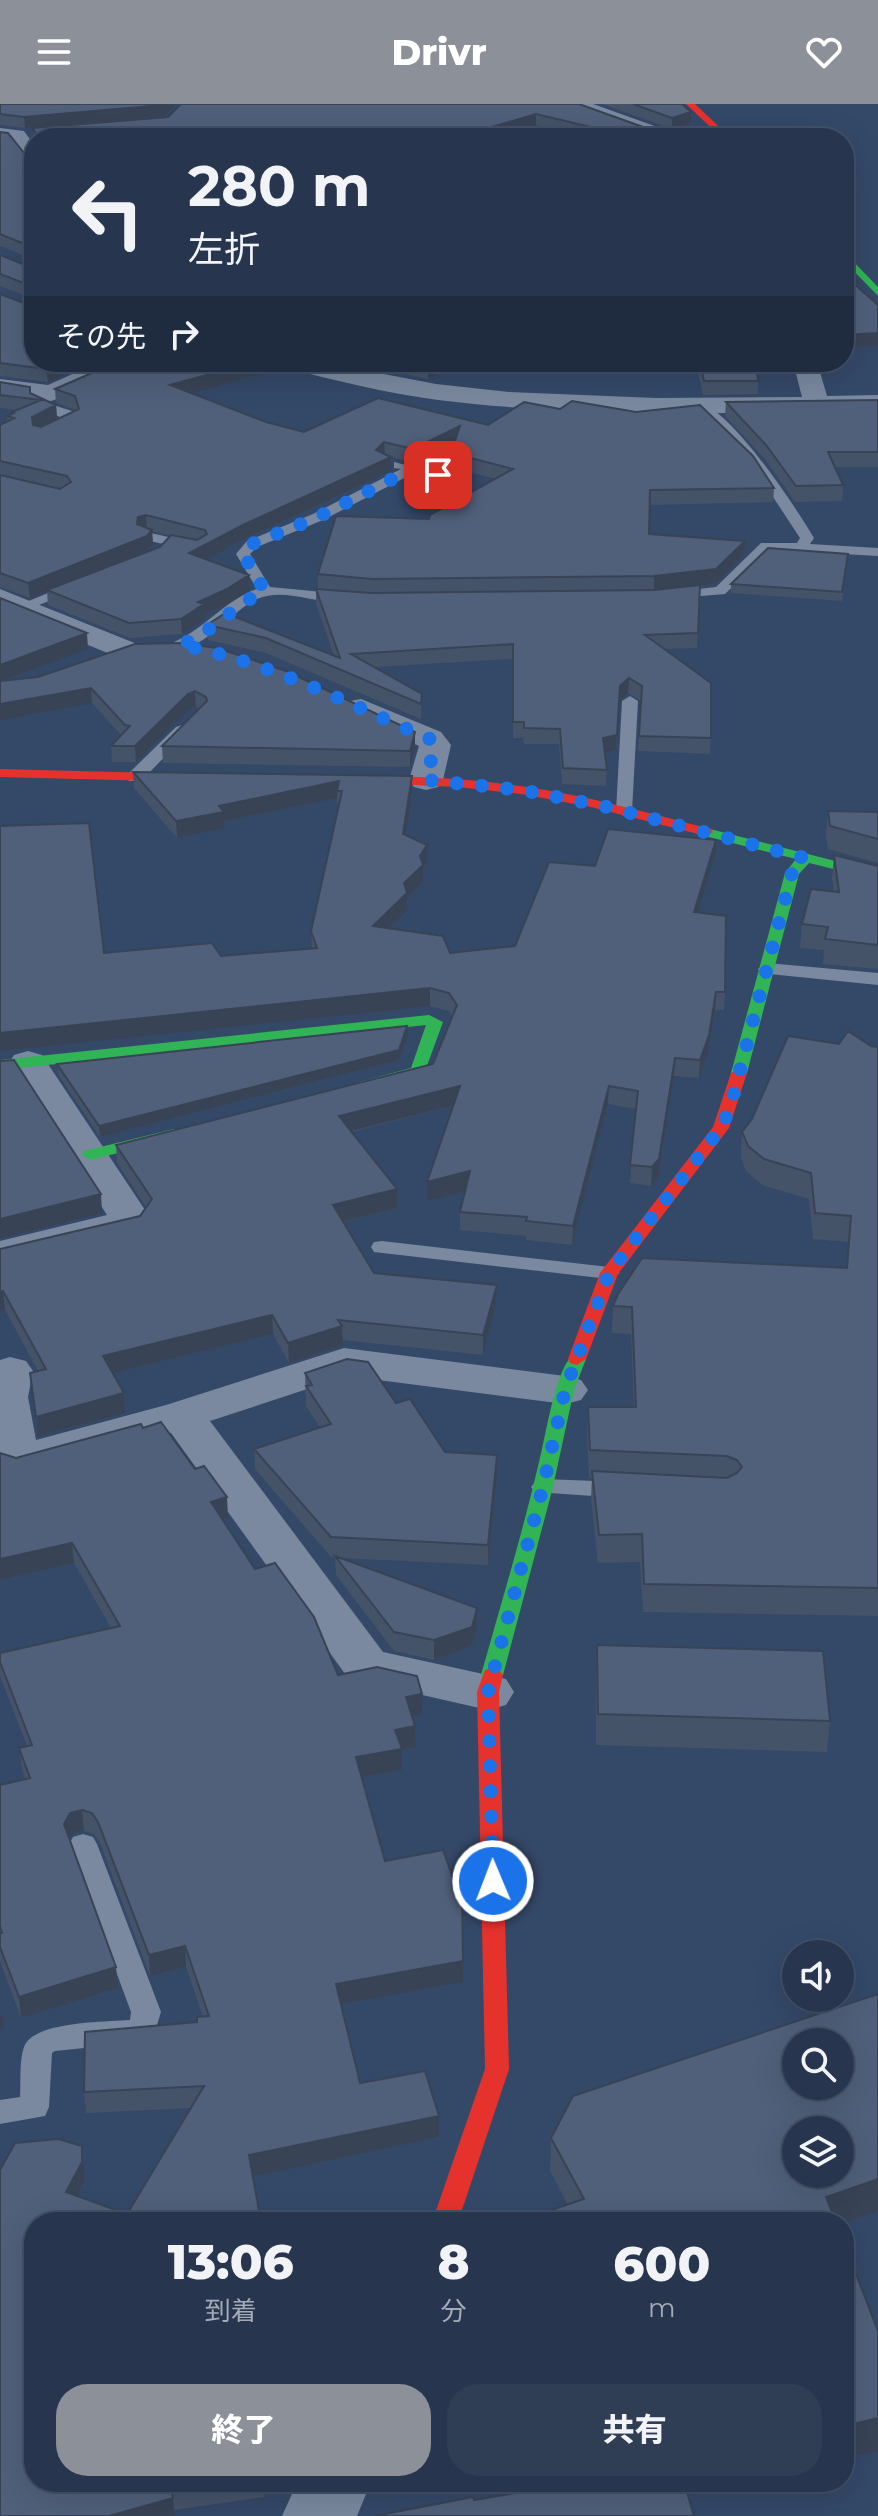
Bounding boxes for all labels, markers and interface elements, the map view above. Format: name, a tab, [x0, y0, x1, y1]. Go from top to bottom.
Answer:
icon: menu	[32, 30, 76, 74]
text: Drivr	[391, 30, 487, 74]
icon: heart	[802, 30, 846, 74]
text: 280 m	[188, 152, 371, 220]
icon: left	[56, 160, 160, 264]
text: 左折	[188, 227, 260, 271]
icon: right	[162, 312, 206, 356]
text: その先	[56, 318, 146, 355]
pin	[404, 441, 472, 509]
icon: arrive	[416, 453, 460, 497]
position arrow	[451, 1839, 535, 1923]
map controls	[782, 1940, 854, 2188]
button: sound	[782, 1940, 854, 2012]
button: search	[782, 2028, 854, 2100]
button: layers	[782, 2116, 854, 2188]
text: 13:06	[168, 2233, 294, 2291]
text: 8	[437, 2233, 470, 2291]
text: 600	[613, 2235, 710, 2293]
text: m	[648, 2292, 676, 2324]
text: 到着	[205, 2295, 257, 2327]
text: 分	[441, 2295, 467, 2327]
button: 終了	[56, 2384, 431, 2476]
button: 共有	[447, 2384, 822, 2476]

